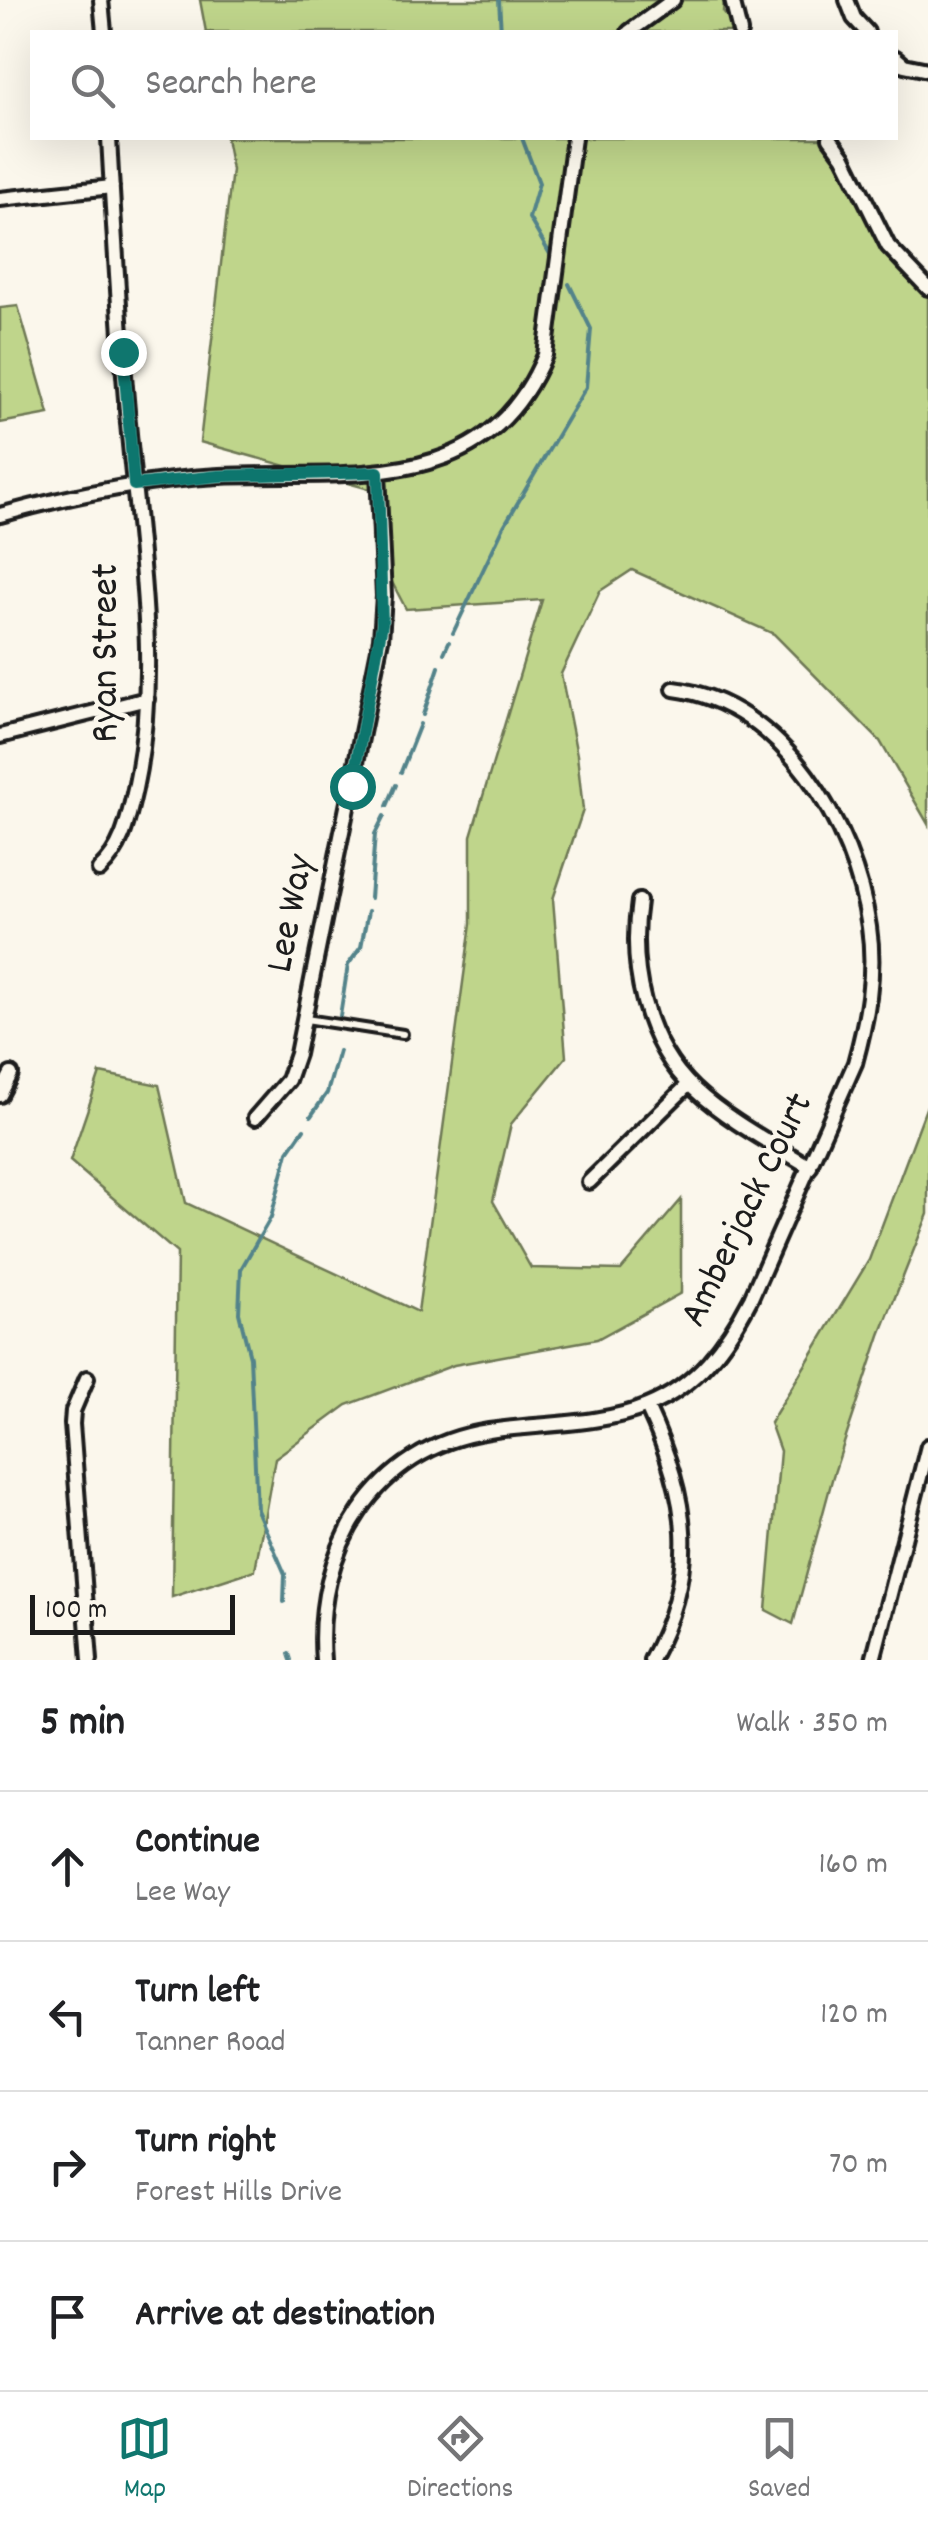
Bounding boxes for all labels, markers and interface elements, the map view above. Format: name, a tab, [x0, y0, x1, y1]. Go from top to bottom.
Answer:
search box	[30, 30, 898, 140]
icon: search	[65, 58, 120, 113]
text: Search here	[145, 58, 317, 113]
route end	[101, 330, 147, 376]
street label: Ryan Street	[80, 563, 137, 743]
route start	[330, 764, 376, 810]
street label: Lee Way	[254, 850, 332, 978]
street label: Amberjack Court	[668, 1084, 830, 1338]
scale bar	[30, 1590, 235, 1634]
text: 100 m	[45, 1592, 107, 1632]
text: 5 min	[40, 1695, 125, 1755]
text: Walk · 350 m	[736, 1702, 888, 1748]
text: Continue	[135, 1816, 260, 1871]
icon: ahead	[40, 1839, 95, 1894]
text: 160 m	[819, 1843, 888, 1889]
text: Lee Way	[135, 1871, 230, 1917]
text: Turn left	[135, 1966, 260, 2021]
icon: left	[40, 1989, 95, 2044]
text: 120 m	[820, 1993, 888, 2039]
text: Tanner Road	[135, 2021, 286, 2067]
text: Turn right	[135, 2116, 276, 2171]
icon: right	[40, 2139, 95, 2194]
text: 70 m	[829, 2143, 888, 2189]
text: Forest Hills Drive	[135, 2171, 342, 2217]
icon: arrive	[40, 2289, 95, 2344]
text: Arrive at destination	[135, 2289, 435, 2344]
tab: Map	[117, 2411, 172, 2511]
tab: Directions	[407, 2411, 513, 2511]
tab: Saved	[748, 2411, 811, 2511]

